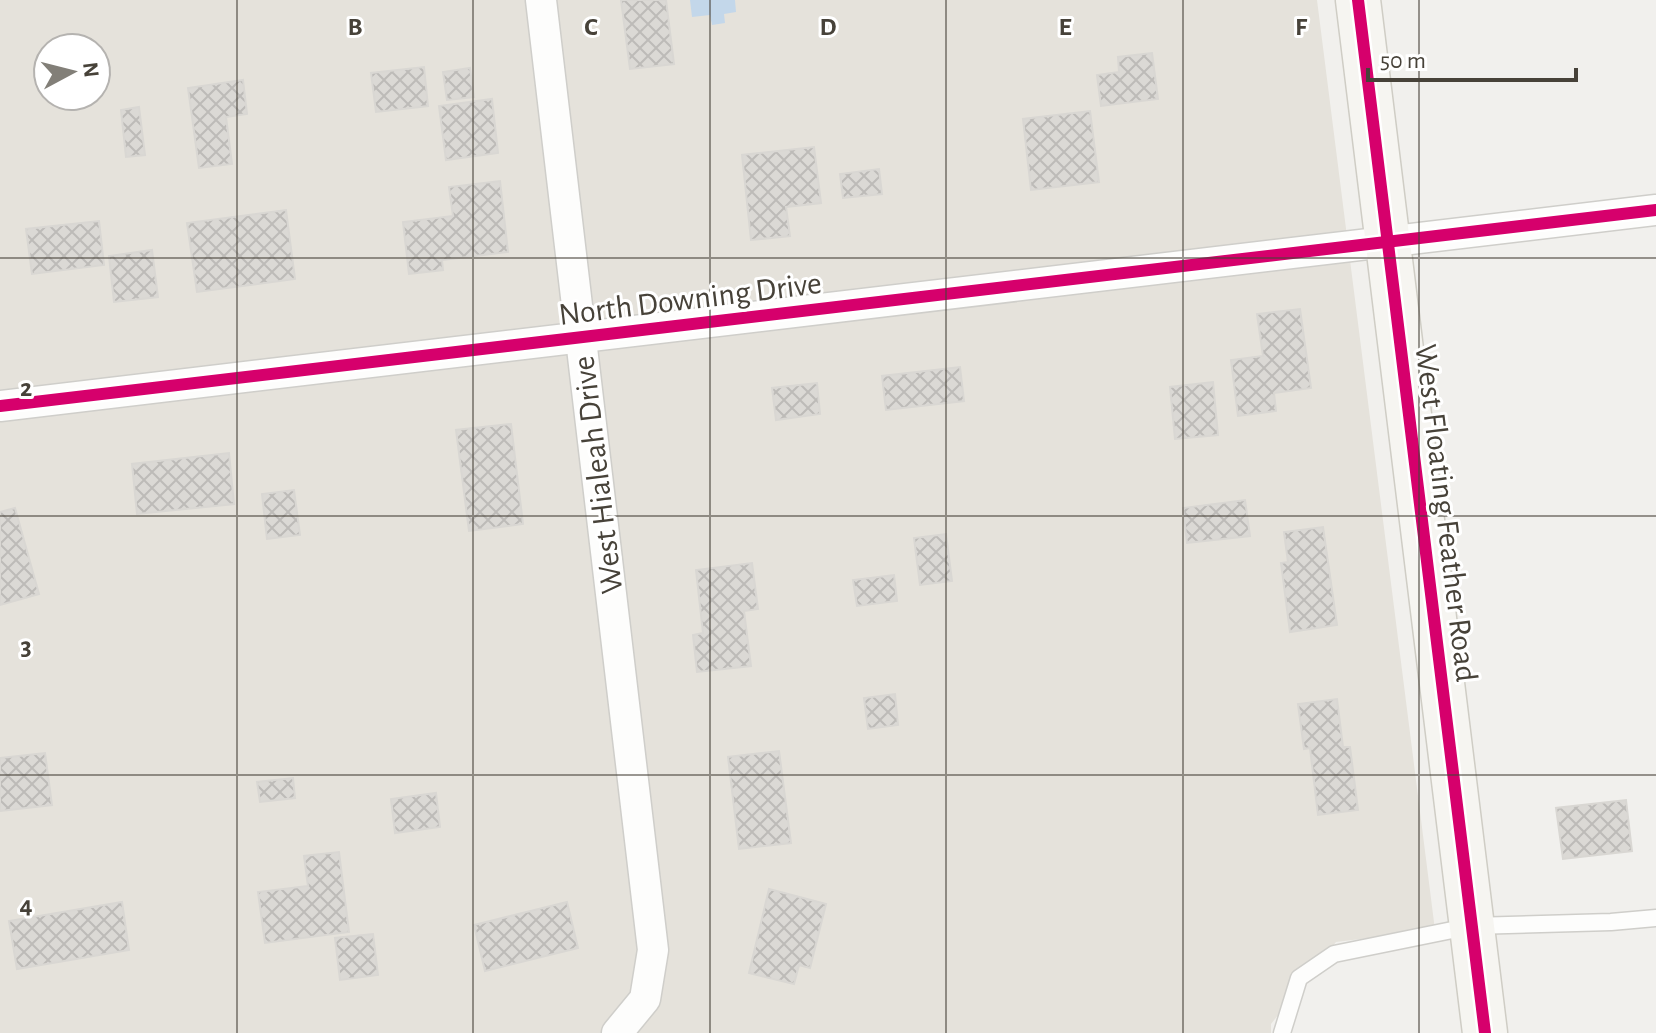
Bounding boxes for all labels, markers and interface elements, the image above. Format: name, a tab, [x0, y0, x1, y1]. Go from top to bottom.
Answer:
text: B	[347, 14, 363, 40]
text: C	[584, 14, 598, 40]
text: D	[819, 14, 837, 40]
text: E	[1058, 14, 1072, 40]
text: F	[1295, 14, 1308, 40]
north arrow	[32, 32, 112, 112]
scale bar	[1368, 32, 1576, 82]
text: 50 m	[1380, 49, 1426, 73]
text: N	[79, 61, 103, 79]
street label: North Downing Drive	[557, 267, 823, 331]
street label: West Floating Feather Road	[1409, 342, 1483, 684]
street label: West Hialeah Drive	[568, 354, 628, 596]
text: 2	[20, 375, 32, 401]
text: 3	[20, 634, 32, 660]
text: 4	[19, 892, 33, 918]

